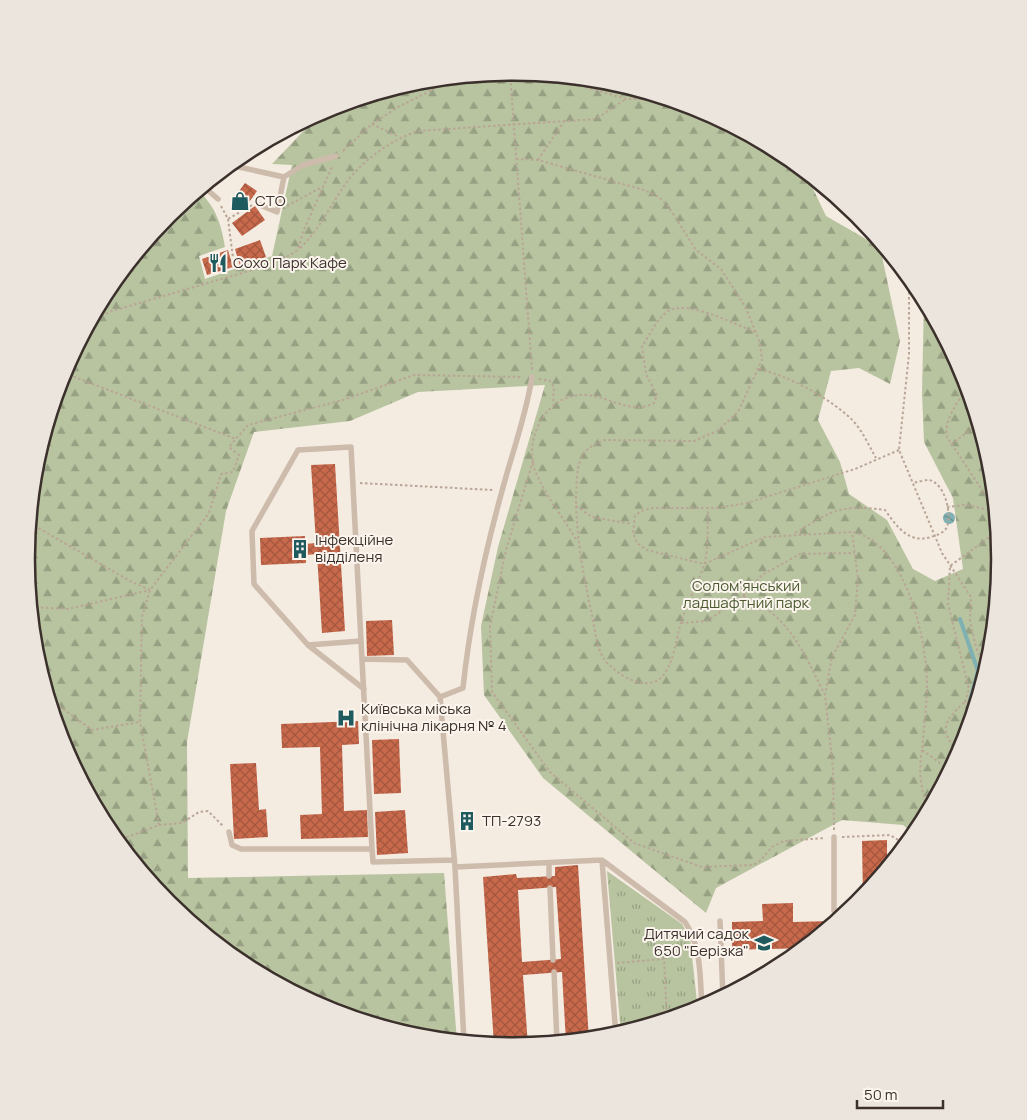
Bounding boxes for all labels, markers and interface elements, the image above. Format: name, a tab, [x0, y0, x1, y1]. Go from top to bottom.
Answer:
shop icon: СТО	[229, 190, 251, 212]
place label: СТО	[255, 190, 286, 211]
restaurant icon: Сохо Парк Кафе	[207, 252, 229, 274]
place label: Сохо Парк Кафе	[233, 252, 347, 273]
place label: Інфекційне відділеня	[315, 529, 394, 567]
building icon: Інфекційне відділеня	[289, 538, 311, 560]
park label: Солом'янський ладшафтний парк	[683, 575, 810, 613]
place label: Київська міська клінічна лікарня № 4	[361, 698, 507, 736]
hospital icon: Київська міська клінічна лікарня № 4	[335, 707, 357, 729]
building icon: ТП-2793	[456, 810, 478, 832]
place label: ТП-2793	[482, 810, 541, 831]
place label: Дитячий садок 650 "Берізка"	[644, 923, 750, 961]
school or university icon: Дитячий садок 650 "Берізка"	[753, 932, 775, 954]
scale bar	[857, 1078, 943, 1110]
text: 50 m	[864, 1084, 898, 1105]

